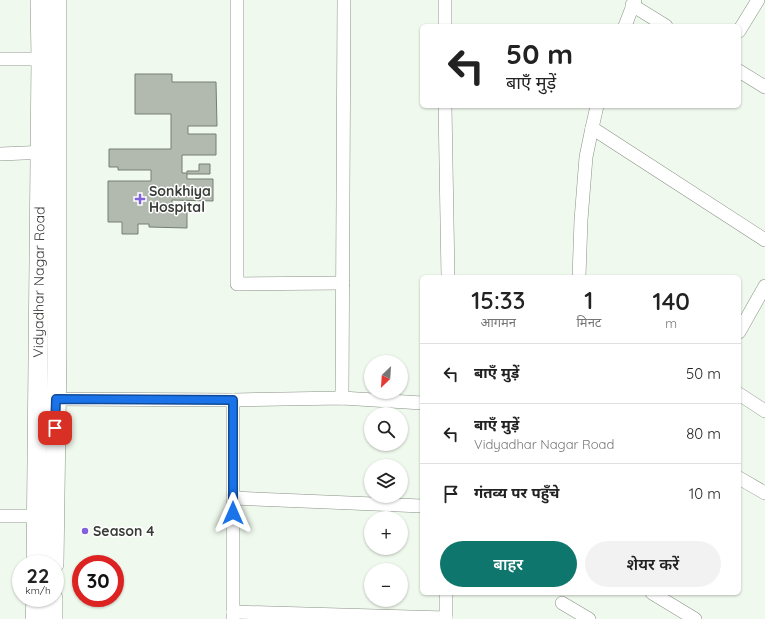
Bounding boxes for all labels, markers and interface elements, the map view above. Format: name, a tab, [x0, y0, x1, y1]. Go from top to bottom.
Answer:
text: 50 m	[506, 36, 573, 71]
icon: left	[440, 40, 492, 92]
text: बाएँ मुड़ें	[506, 71, 556, 94]
place label: Sonkhiya Hospital	[149, 182, 211, 216]
marker: Sonkhiya Hospital	[134, 193, 146, 205]
street label: Vidyadhar Nagar Road	[29, 206, 49, 358]
text: 15:33	[471, 285, 525, 315]
text: 1	[584, 285, 594, 315]
text: 140	[653, 286, 690, 316]
text: आगमन	[480, 314, 516, 330]
text: मिनट	[577, 314, 601, 330]
text: m	[665, 315, 677, 331]
north arrow	[364, 355, 408, 399]
map controls	[364, 355, 408, 607]
icon: left	[440, 363, 462, 385]
text: बाएँ मुड़ें	[474, 363, 519, 382]
text: 50 m	[686, 364, 721, 383]
button: search	[364, 407, 408, 451]
pin	[38, 411, 72, 445]
text: बाएँ मुड़ें	[474, 415, 519, 434]
icon: arrive	[44, 417, 66, 439]
icon: left	[440, 423, 462, 445]
text: 80 m	[686, 424, 721, 443]
text: Vidyadhar Nagar Road	[474, 436, 614, 452]
button: layers	[364, 459, 408, 503]
icon: arrive	[440, 483, 462, 505]
text: गंतव्य पर पहुँचे	[474, 483, 560, 502]
text: 10 m	[689, 484, 721, 503]
position arrow	[212, 492, 254, 534]
button: +	[364, 511, 408, 555]
place label: Season 4	[93, 522, 154, 540]
marker: Season 4	[80, 526, 90, 536]
button: बाहर	[440, 541, 577, 587]
button: शेयर करें	[585, 541, 721, 587]
speed limit sign: 30	[72, 555, 124, 607]
text: 22	[27, 563, 49, 588]
button: −	[364, 563, 408, 607]
text: km/h	[25, 584, 51, 597]

